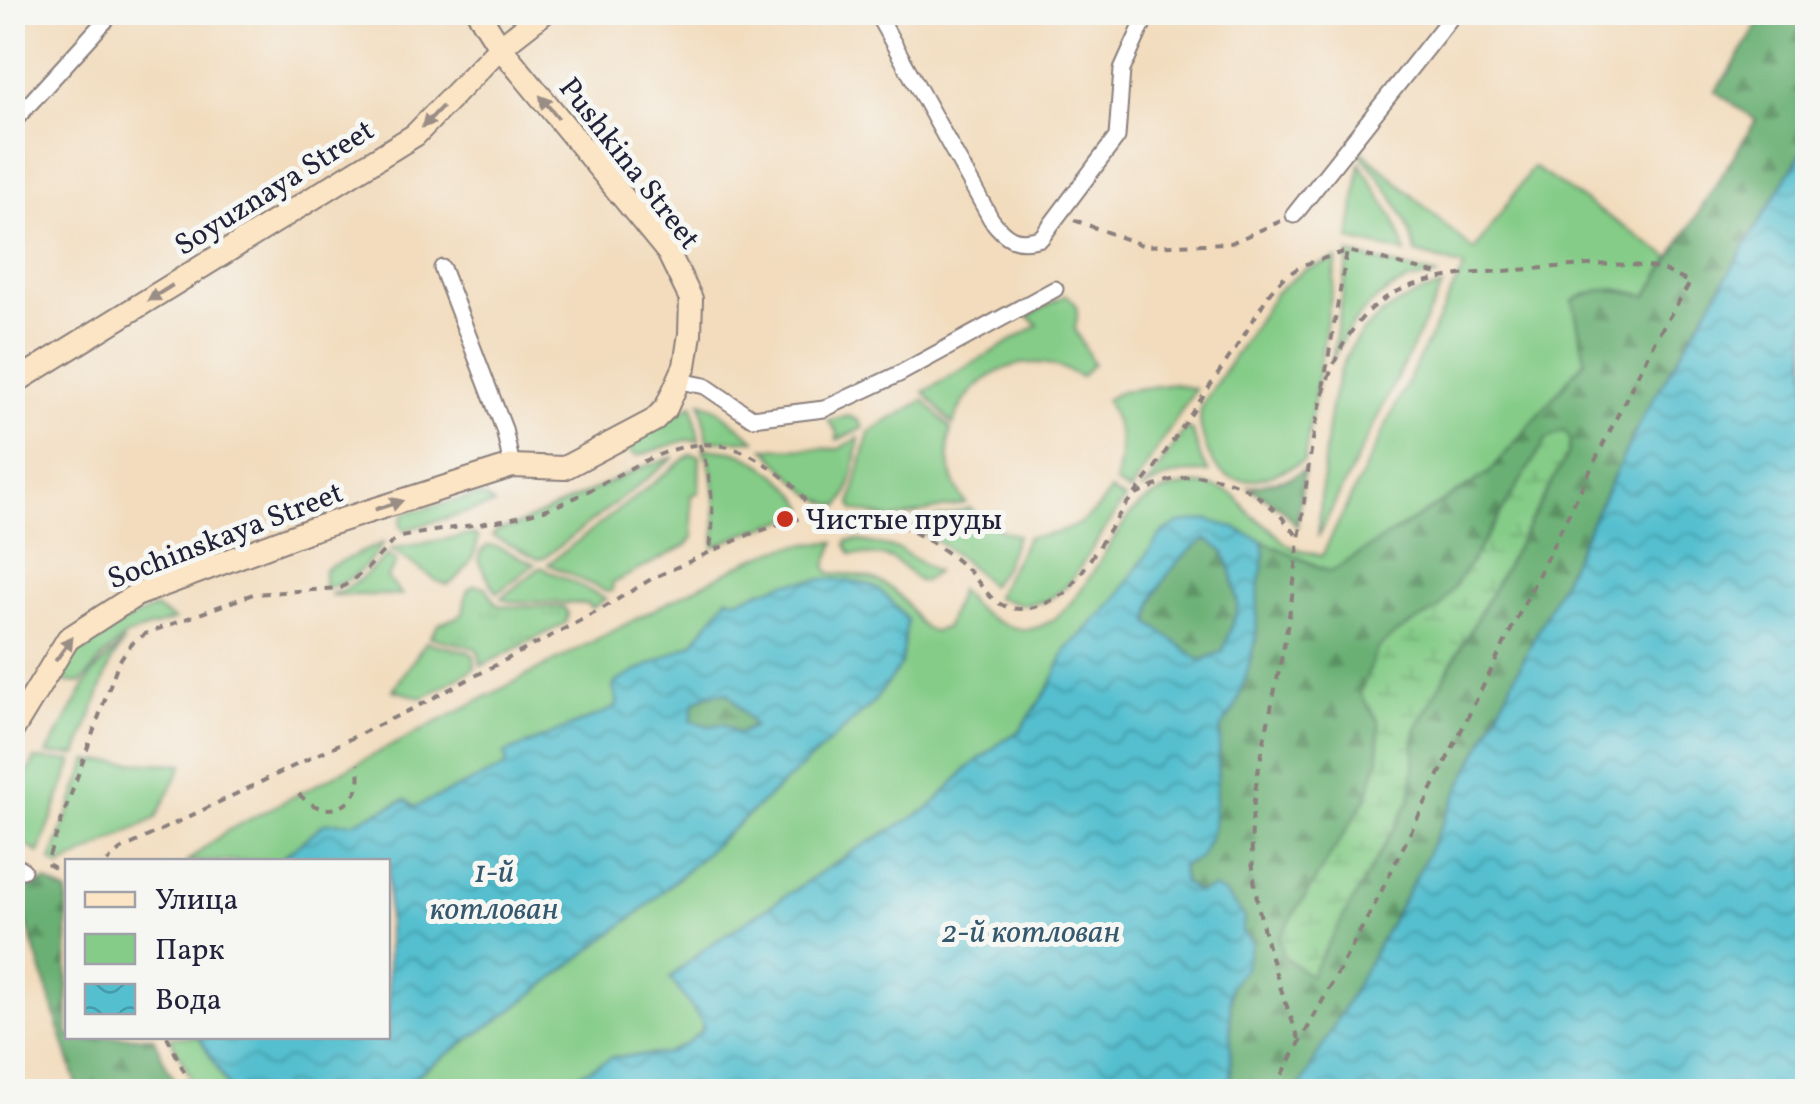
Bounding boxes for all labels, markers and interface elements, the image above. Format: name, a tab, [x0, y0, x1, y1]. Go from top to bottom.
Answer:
street label: Pushkina Street	[548, 69, 709, 259]
one-way arrow	[539, 94, 560, 119]
one-way arrow	[421, 105, 444, 129]
street label: Soyuznaya Street	[167, 110, 383, 267]
one-way arrow	[146, 284, 174, 301]
street label: Sochinskaya Street	[102, 473, 349, 601]
one-way arrow	[375, 497, 405, 512]
place label: Чистые пруды	[805, 500, 1002, 542]
marker: Чистые пруды	[774, 508, 796, 530]
one-way arrow	[53, 635, 74, 662]
water label: 1-й котлован	[430, 852, 558, 933]
legend	[65, 859, 390, 1039]
text: Улица	[155, 880, 238, 922]
water label: 2-й котлован	[942, 912, 1120, 956]
text: Парк	[155, 930, 224, 972]
text: Вода	[155, 980, 222, 1022]

